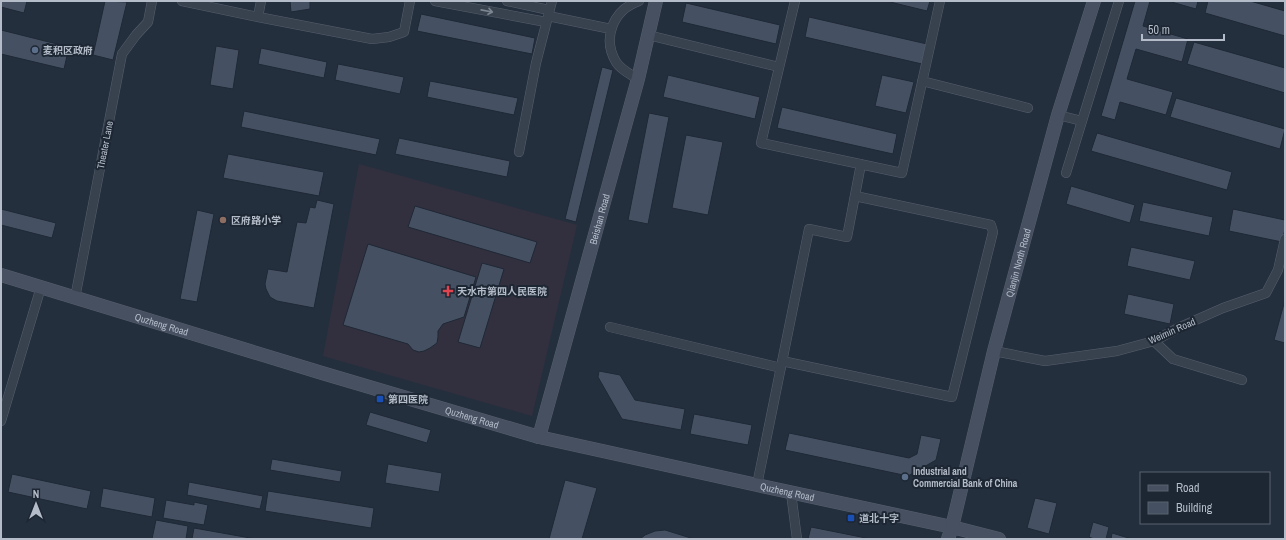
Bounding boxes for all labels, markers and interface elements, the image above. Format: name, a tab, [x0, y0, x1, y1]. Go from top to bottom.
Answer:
one-way arrow	[480, 7, 493, 15]
scale bar	[1142, 16, 1224, 42]
text: 50 m	[1148, 22, 1170, 38]
place label: 麦积区政府	[43, 44, 93, 57]
marker: 麦积区政府	[30, 45, 40, 55]
street label: Theater Lane	[94, 119, 116, 170]
street label: Beishan Road	[586, 192, 612, 246]
place label: 区府路小学	[231, 214, 281, 227]
marker: 区府路小学	[218, 215, 228, 225]
street label: Qianjin North Road	[1002, 227, 1033, 299]
marker: 天水市第四人民医院	[442, 285, 454, 297]
place label: 天水市第四人民医院	[457, 285, 547, 298]
street label: Quzheng Road	[133, 310, 190, 338]
street label: Weimin Road	[1147, 315, 1197, 347]
place label: 第四医院	[388, 393, 428, 406]
marker: 第四医院	[375, 394, 385, 404]
street label: Quzheng Road	[444, 403, 500, 431]
place label: Industrial and Commercial Bank of China	[913, 465, 1018, 490]
marker: Industrial and Commercial Bank of China	[900, 472, 910, 482]
legend	[1140, 472, 1270, 524]
street label: Quzheng Road	[759, 479, 816, 504]
text: Road	[1176, 480, 1200, 496]
north arrow	[16, 484, 56, 524]
text: N	[33, 487, 39, 501]
text: Building	[1176, 500, 1213, 516]
place label: 道北十字	[859, 512, 899, 525]
marker: 道北十字	[846, 513, 856, 523]

